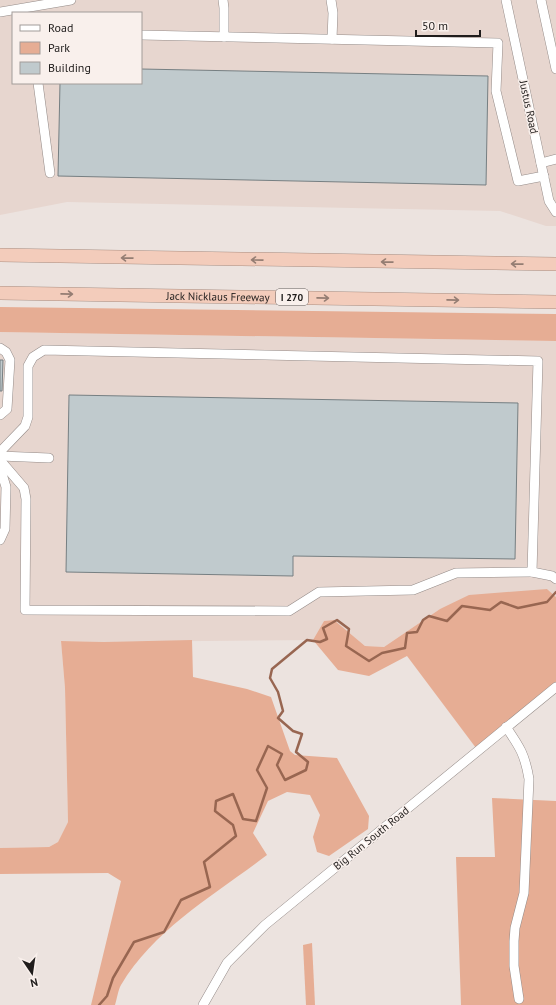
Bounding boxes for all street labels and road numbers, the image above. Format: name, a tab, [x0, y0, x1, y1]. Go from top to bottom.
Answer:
street label: Justus Road	[516, 78, 542, 135]
street label: Jack Nicklaus Freeway	[165, 289, 271, 304]
road number: I 270	[276, 289, 308, 305]
street label: Big Run South Road	[330, 803, 412, 873]

